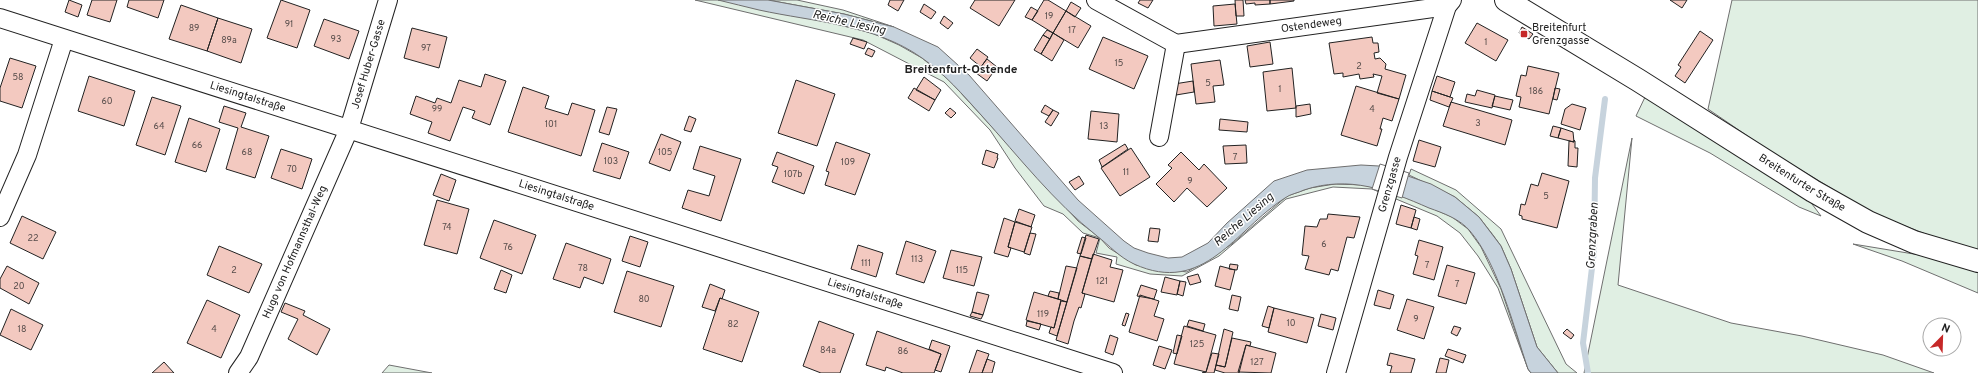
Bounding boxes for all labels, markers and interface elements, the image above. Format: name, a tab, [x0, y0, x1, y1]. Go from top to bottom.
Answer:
water label: Reiche Liesing	[811, 7, 888, 39]
house number: 19	[1045, 11, 1053, 22]
street label: Ostendeweg	[1280, 14, 1343, 36]
street label: Josef Huber-Gasse	[348, 17, 389, 111]
house number: 91	[285, 19, 293, 30]
place label: Breitenfurt Grenzgasse	[1532, 21, 1590, 48]
house number: 89	[189, 23, 199, 34]
house number: 17	[1068, 25, 1076, 36]
marker: Breitenfurt Grenzgasse	[1519, 29, 1529, 39]
house number: 93	[331, 34, 341, 45]
house number: 89a	[221, 35, 237, 46]
house number: 1	[1484, 37, 1488, 48]
house number: 97	[421, 43, 431, 54]
house number: 15	[1115, 58, 1123, 69]
house number: 2	[1356, 61, 1362, 72]
district label: Breitenfurt-Ostende	[904, 62, 1018, 78]
house number: 58	[12, 72, 24, 83]
street label: Liesingtalstraße	[208, 78, 287, 116]
house number: 5	[1205, 78, 1211, 89]
house number: 1	[1278, 84, 1282, 95]
house number: 186	[1529, 86, 1543, 97]
house number: 60	[101, 96, 113, 107]
house number: 99	[432, 104, 442, 115]
house number: 4	[1369, 104, 1375, 115]
house number: 3	[1475, 118, 1481, 129]
house number: 101	[545, 119, 557, 130]
house number: 64	[154, 121, 165, 132]
house number: 13	[1100, 121, 1108, 132]
house number: 66	[192, 140, 202, 151]
house number: 68	[242, 147, 252, 158]
house number: 105	[658, 147, 672, 158]
street label: Breitenfurter Straße	[1756, 151, 1848, 215]
house number: 7	[1233, 152, 1238, 163]
street label: Grenzgasse	[1375, 155, 1405, 214]
house number: 103	[604, 156, 618, 167]
house number: 109	[841, 157, 855, 168]
house number: 70	[287, 164, 297, 175]
house number: 11	[1123, 167, 1129, 178]
house number: 107b	[784, 169, 802, 180]
house number: 9	[1187, 176, 1193, 187]
street label: Liesingtalstraße	[517, 177, 596, 214]
street label: Hugo von Hofmannsthal-Weg	[260, 183, 330, 321]
water label: Reiche Liesing	[1211, 189, 1278, 251]
house number: 5	[1543, 191, 1549, 202]
water label: Grenzgraben	[1583, 202, 1603, 270]
house number: 74	[442, 222, 452, 233]
house number: 22	[27, 233, 39, 244]
house number: 6	[1321, 239, 1327, 250]
house number: 76	[503, 242, 513, 253]
house number: 113	[911, 254, 923, 265]
house number: 111	[861, 258, 871, 269]
house number: 7	[1425, 260, 1430, 271]
house number: 78	[578, 263, 588, 274]
house number: 2	[231, 265, 237, 276]
house number: 115	[956, 265, 968, 276]
street label: Liesingtalstraße	[825, 275, 905, 313]
house number: 121	[1096, 276, 1108, 287]
house number: 7	[1455, 279, 1460, 290]
house number: 20	[13, 281, 25, 292]
house number: 80	[638, 294, 650, 305]
house number: 119	[1037, 309, 1049, 320]
house number: 9	[1413, 314, 1419, 325]
north arrow	[1922, 317, 1962, 357]
house number: 10	[1286, 318, 1296, 329]
house number: 82	[728, 319, 738, 330]
text: N	[1939, 321, 1952, 337]
house number: 18	[18, 324, 26, 335]
house number: 4	[211, 324, 217, 335]
house number: 125	[1190, 339, 1204, 350]
house number: 84a	[820, 345, 836, 356]
house number: 86	[898, 346, 908, 357]
house number: 127	[1250, 357, 1264, 368]

